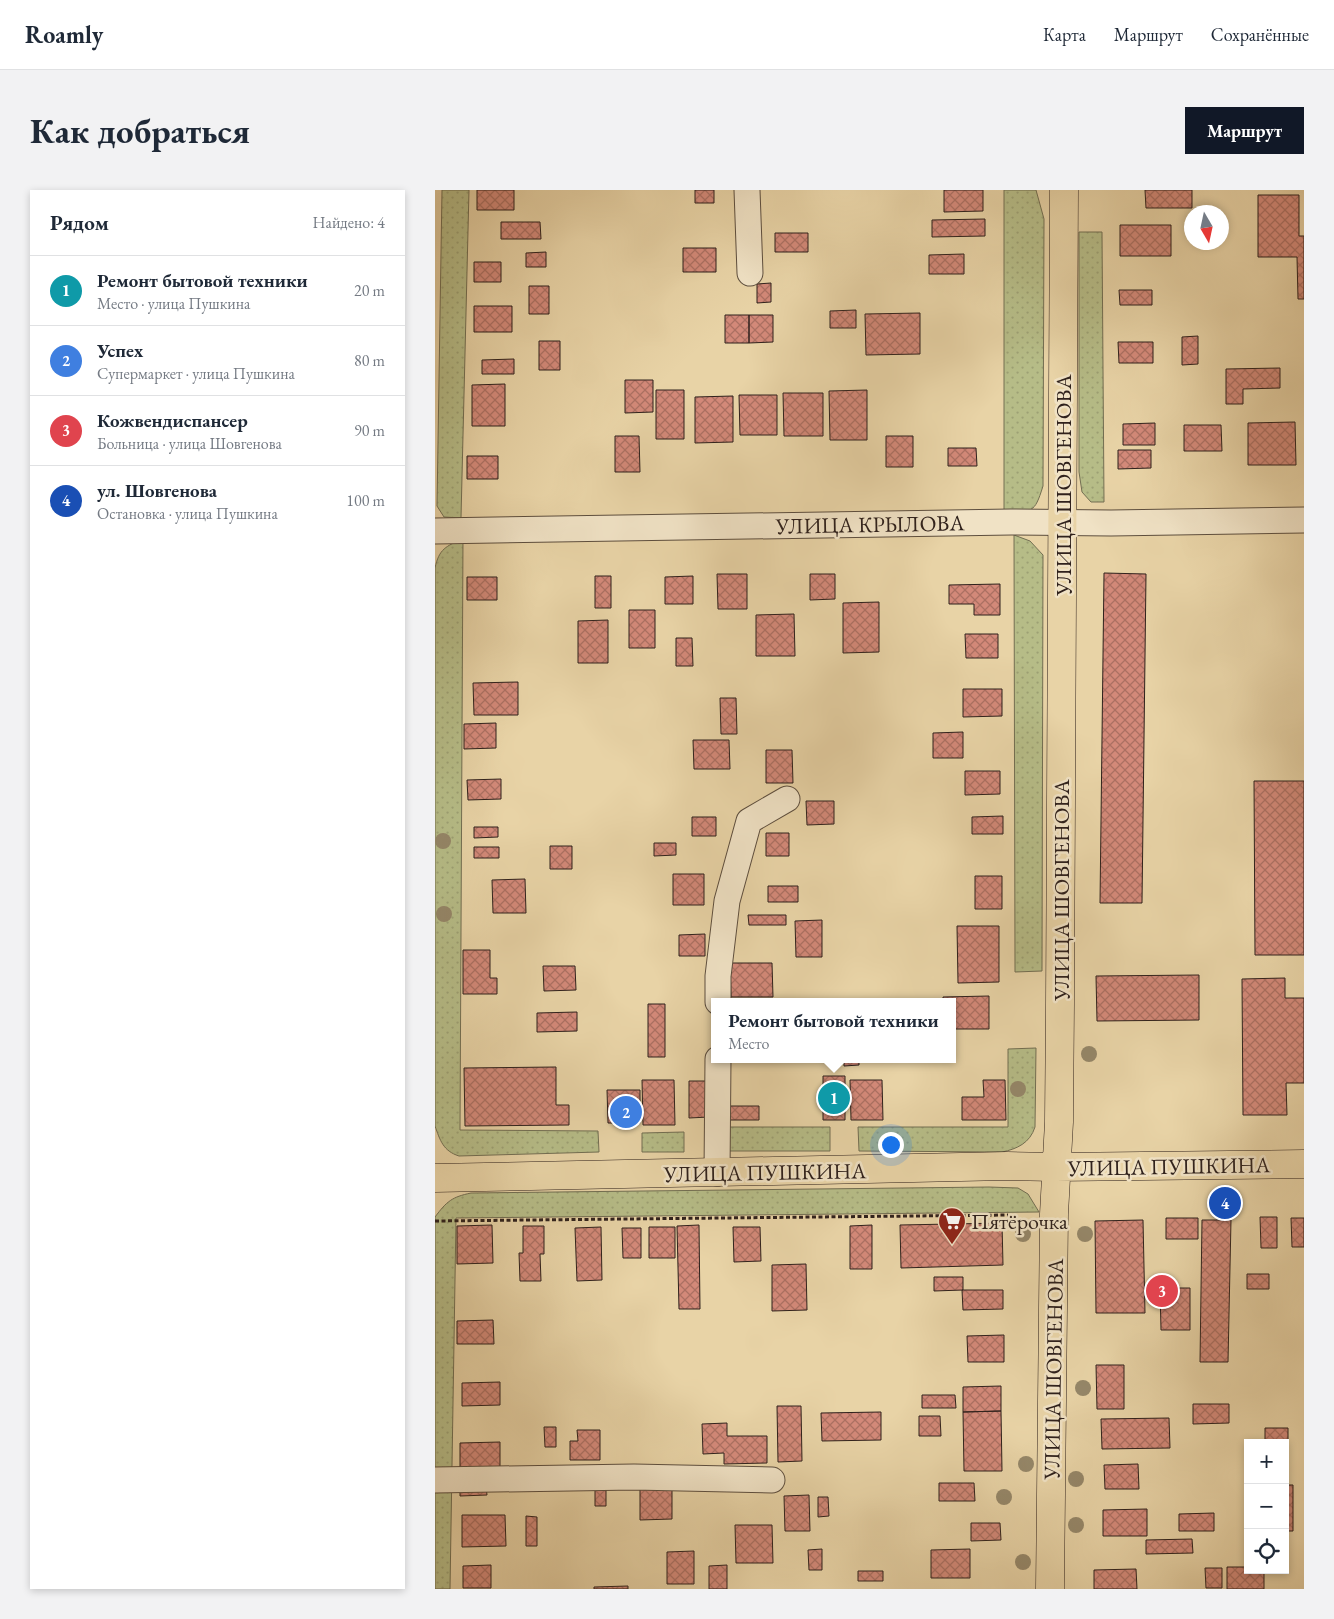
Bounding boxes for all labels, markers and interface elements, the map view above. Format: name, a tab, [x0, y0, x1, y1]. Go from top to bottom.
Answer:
text: Roamly	[25, 19, 103, 50]
text: Карта	[1043, 23, 1086, 46]
text: Маршрут	[1114, 23, 1183, 46]
text: Сохранённые	[1211, 23, 1309, 46]
button: Маршрут	[1185, 107, 1304, 154]
text: Как добраться	[30, 108, 250, 153]
north arrow	[1184, 205, 1229, 250]
text: Рядом	[50, 209, 109, 236]
text: Найдено: 4	[313, 212, 385, 233]
text: Ремонт бытовой техники	[97, 268, 308, 293]
text: 1	[62, 280, 70, 301]
text: 20 m	[354, 280, 385, 301]
text: Место · улица Пушкина	[97, 293, 250, 314]
text: Успех	[97, 338, 143, 363]
text: 2	[62, 350, 70, 371]
text: 80 m	[354, 350, 385, 371]
text: Супермаркет · улица Пушкина	[97, 363, 295, 384]
street label: УЛИЦА ШОВГЕНОВА	[1049, 373, 1078, 597]
text: Кожвендиспансер	[97, 408, 248, 433]
text: 3	[62, 420, 70, 441]
text: 90 m	[354, 420, 385, 441]
text: Больница · улица Шовгенова	[97, 433, 282, 454]
text: ул. Шовгенова	[97, 478, 217, 503]
text: 4	[62, 490, 70, 511]
text: 100 m	[346, 490, 385, 511]
text: Остановка · улица Пушкина	[97, 503, 278, 524]
street label: УЛИЦА КРЫЛОВА	[774, 508, 966, 541]
street label: УЛИЦА ШОВГЕНОВА	[1047, 778, 1076, 1002]
popup	[711, 998, 956, 1063]
text: Ремонт бытовой техники	[728, 1008, 939, 1033]
text: Место	[728, 1033, 769, 1054]
pin: 1	[818, 1079, 850, 1117]
pin: 2	[610, 1093, 642, 1131]
your location	[878, 1132, 904, 1158]
street label: УЛИЦА ПУШКИНА	[1066, 1150, 1271, 1183]
street label: УЛИЦА ПУШКИНА	[662, 1156, 867, 1189]
pin: 4	[1209, 1184, 1241, 1222]
supermarket icon: Пятёрочка	[937, 1206, 967, 1245]
place label: Пятёрочка	[971, 1207, 1068, 1236]
street label: УЛИЦА ШОВГЕНОВА	[1037, 1257, 1070, 1481]
pin: 3	[1146, 1272, 1178, 1310]
map controls	[1244, 1439, 1289, 1574]
button: +	[1244, 1439, 1289, 1484]
button: −	[1244, 1484, 1289, 1529]
button: locate	[1244, 1529, 1289, 1574]

